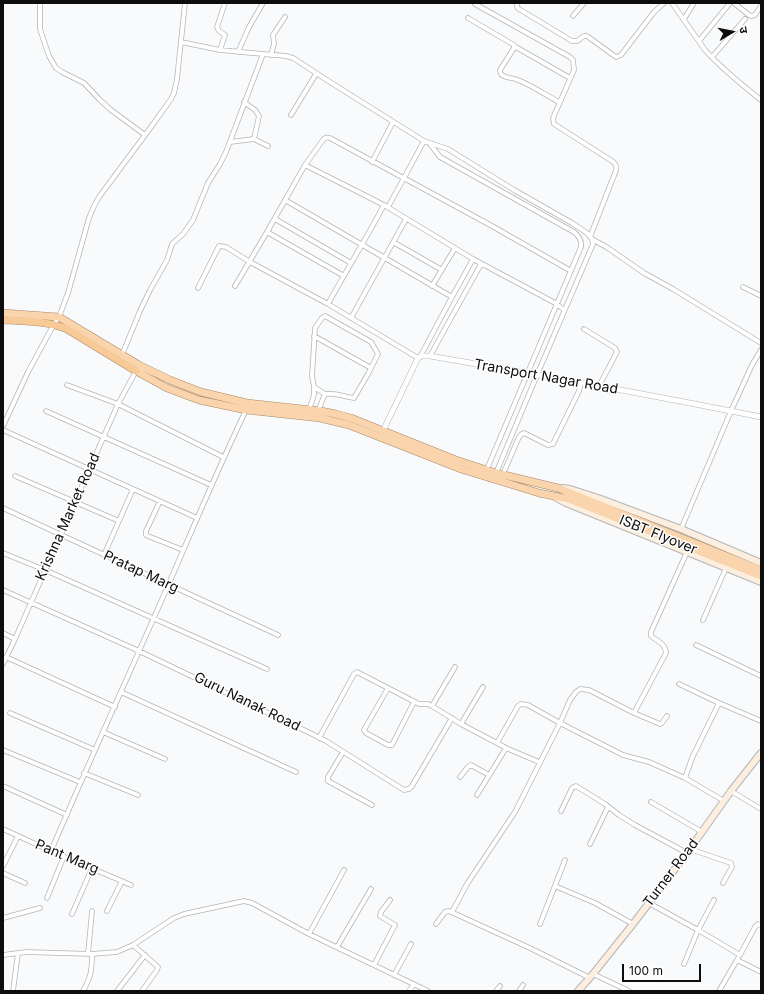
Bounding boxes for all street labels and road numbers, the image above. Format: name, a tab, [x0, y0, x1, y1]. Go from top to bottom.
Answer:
street label: Transport Nagar Road	[473, 356, 619, 398]
street label: Krishna Market Road	[32, 451, 104, 583]
street label: ISBT Flyover	[617, 512, 699, 558]
street label: Pratap Marg	[101, 547, 181, 597]
street label: Guru Nanak Road	[191, 669, 303, 735]
street label: Pant Marg	[33, 836, 101, 878]
street label: Turner Road	[640, 836, 702, 910]

